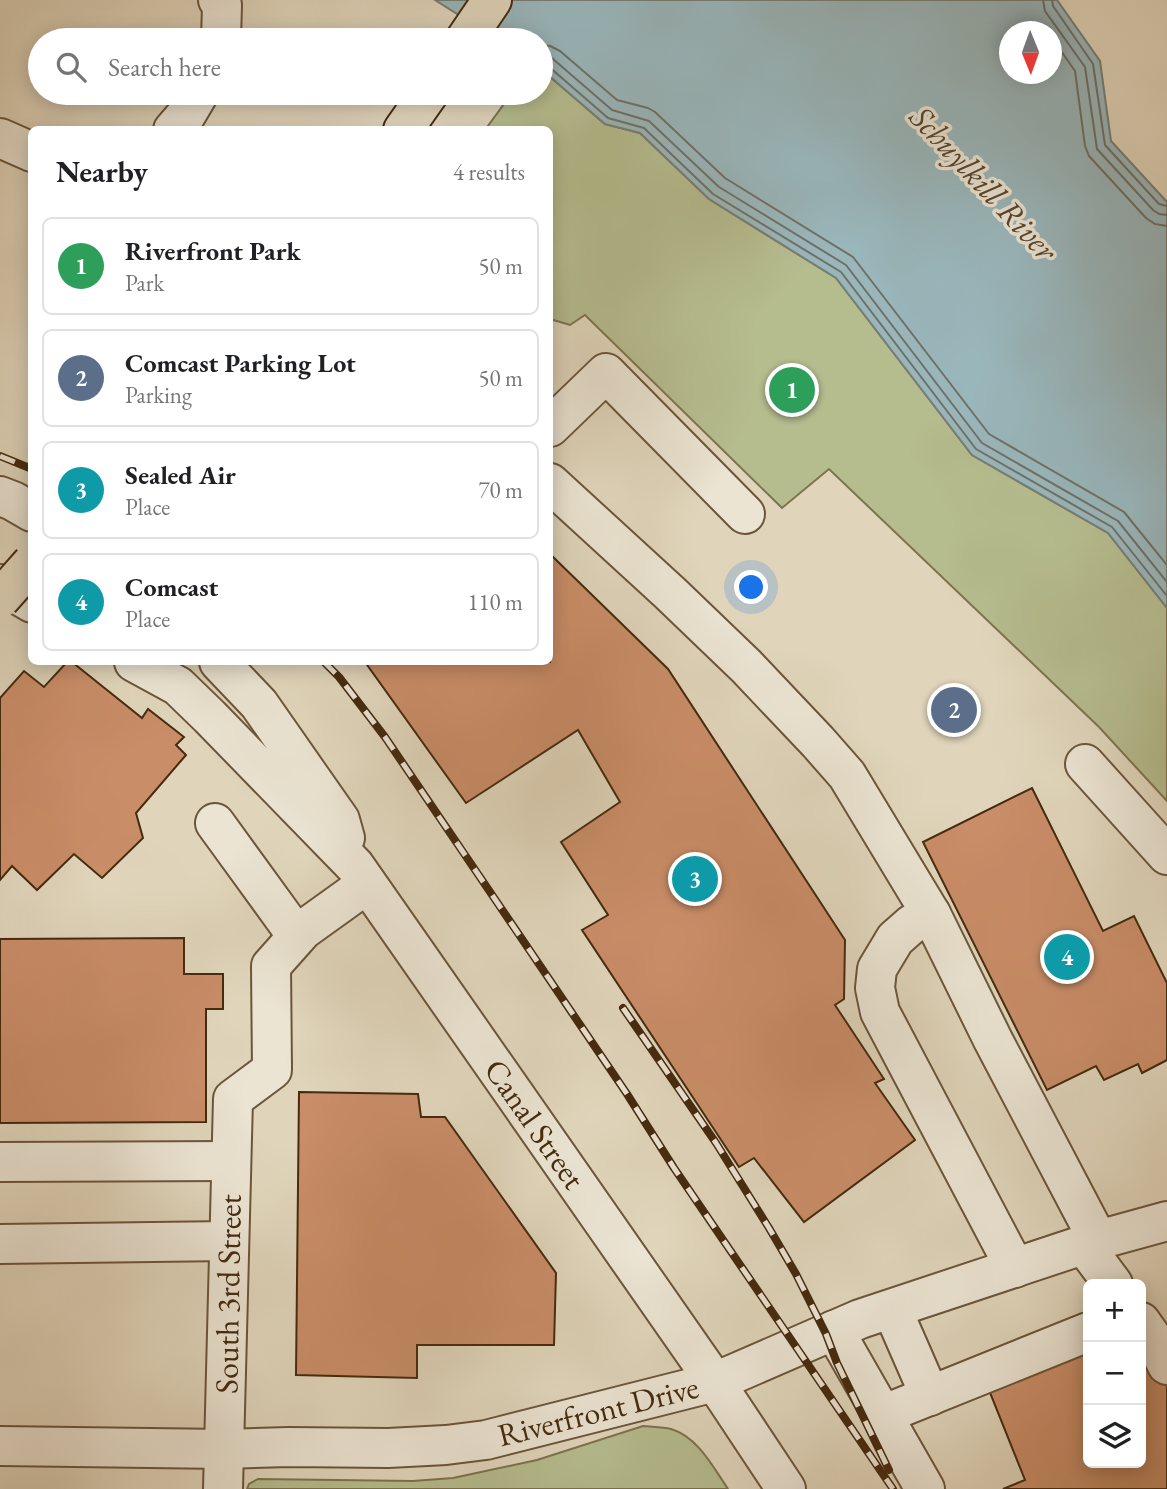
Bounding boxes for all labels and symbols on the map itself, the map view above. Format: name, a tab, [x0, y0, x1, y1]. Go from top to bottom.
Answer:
north arrow	[999, 21, 1062, 84]
water label: Schuylkill River	[900, 95, 1068, 271]
pin: 1	[769, 364, 815, 416]
your location	[734, 570, 768, 604]
pin: 2	[931, 684, 977, 736]
pin: 3	[672, 853, 718, 905]
pin: 4	[1044, 931, 1090, 983]
street label: Canal Street	[475, 1051, 595, 1197]
street label: South 3rd Street	[205, 1194, 251, 1394]
street label: Riverfront Drive	[493, 1366, 703, 1456]

